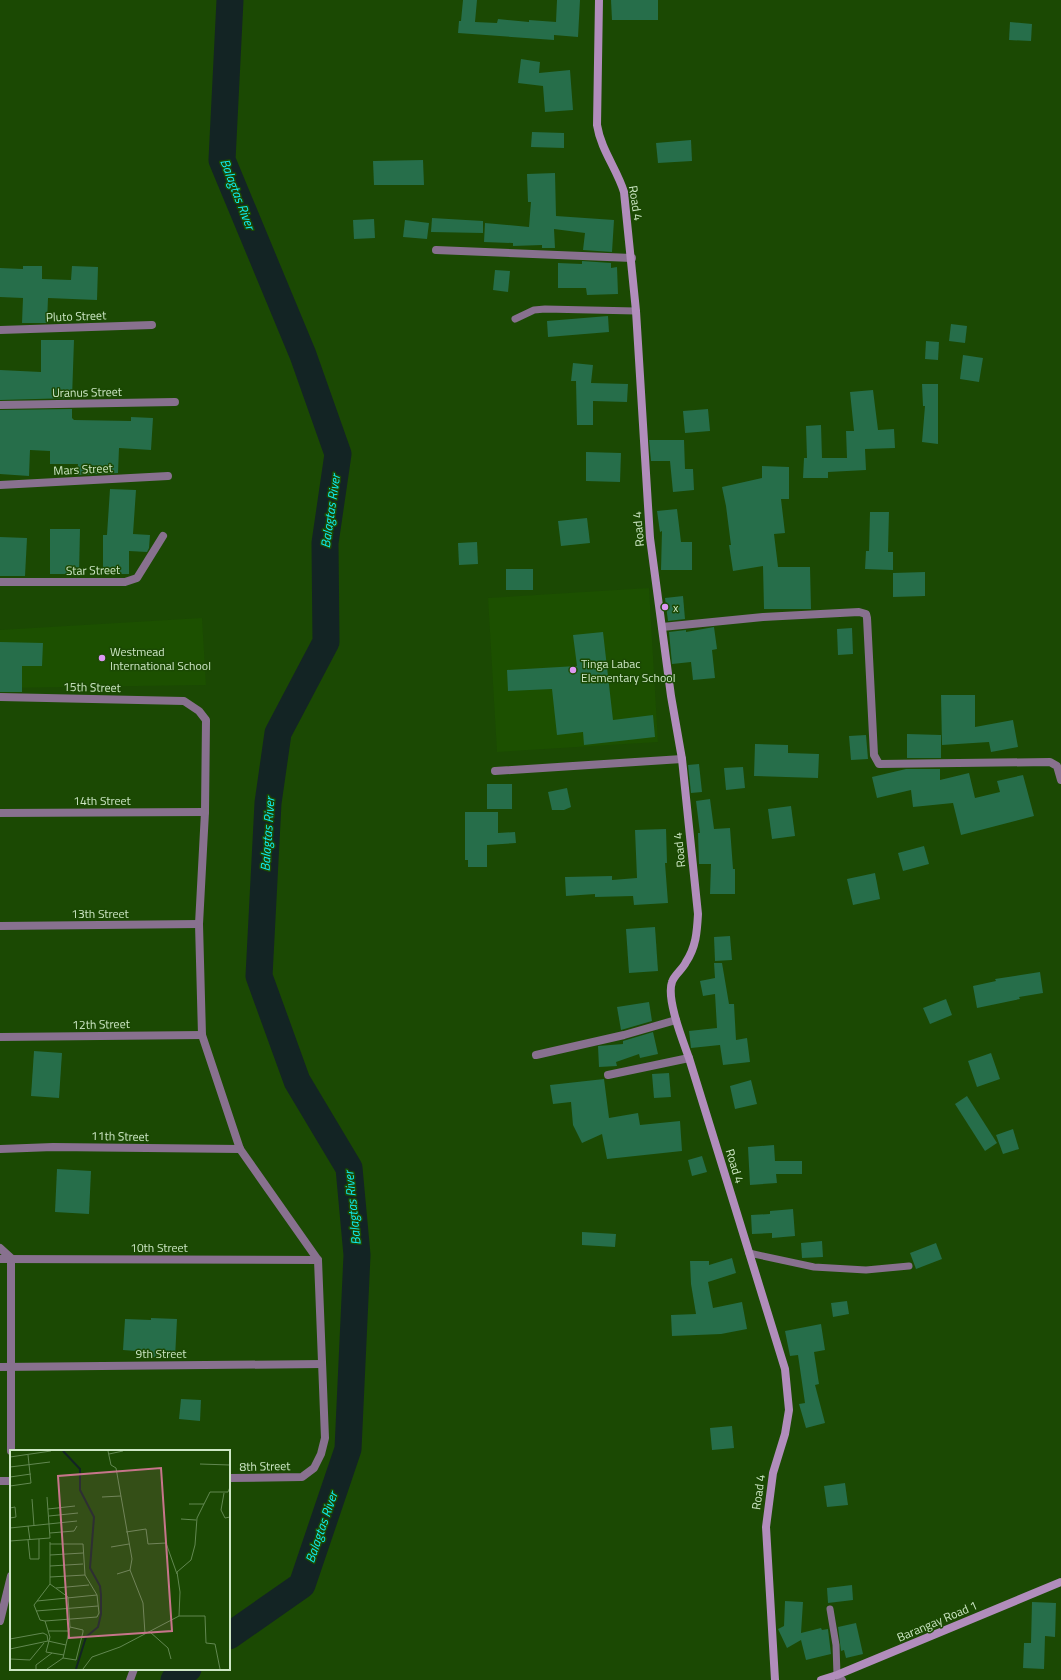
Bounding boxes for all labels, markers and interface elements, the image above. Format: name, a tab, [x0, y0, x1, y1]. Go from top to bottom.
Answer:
water label: Balagtas River	[215, 156, 261, 234]
street label: Road 4	[624, 184, 648, 222]
street label: Pluto Street	[45, 305, 107, 327]
street label: Uranus Street	[52, 382, 123, 402]
street label: Mars Street	[53, 458, 114, 480]
water label: Balagtas River	[315, 471, 345, 549]
street label: Road 4	[627, 510, 649, 547]
street label: Star Street	[66, 560, 121, 580]
place label: x	[673, 598, 679, 617]
marker: x	[660, 602, 670, 612]
place label: Westmead International School	[110, 642, 211, 675]
marker: Westmead International School	[97, 653, 107, 663]
place label: Tinga Labac Elementary School	[581, 654, 675, 687]
marker: Tinga Labac Elementary School	[568, 665, 578, 675]
street label: 15th Street	[63, 677, 122, 697]
street label: 14th Street	[73, 791, 132, 810]
water label: Balagtas River	[254, 794, 280, 872]
street label: Road 4	[668, 831, 690, 869]
street label: 13th Street	[71, 904, 130, 923]
street label: 12th Street	[72, 1014, 131, 1034]
street label: 11th Street	[91, 1126, 150, 1146]
street label: Road 4	[721, 1146, 749, 1186]
water label: Balagtas River	[338, 1168, 366, 1246]
street label: 10th Street	[130, 1238, 189, 1257]
street label: 9th Street	[136, 1344, 187, 1363]
inset map	[10, 1450, 230, 1670]
street label: 8th Street	[239, 1456, 291, 1476]
street label: Road 4	[746, 1473, 770, 1511]
water label: Balagtas River	[299, 1487, 343, 1565]
street label: Barangay Road 1	[894, 1595, 980, 1647]

